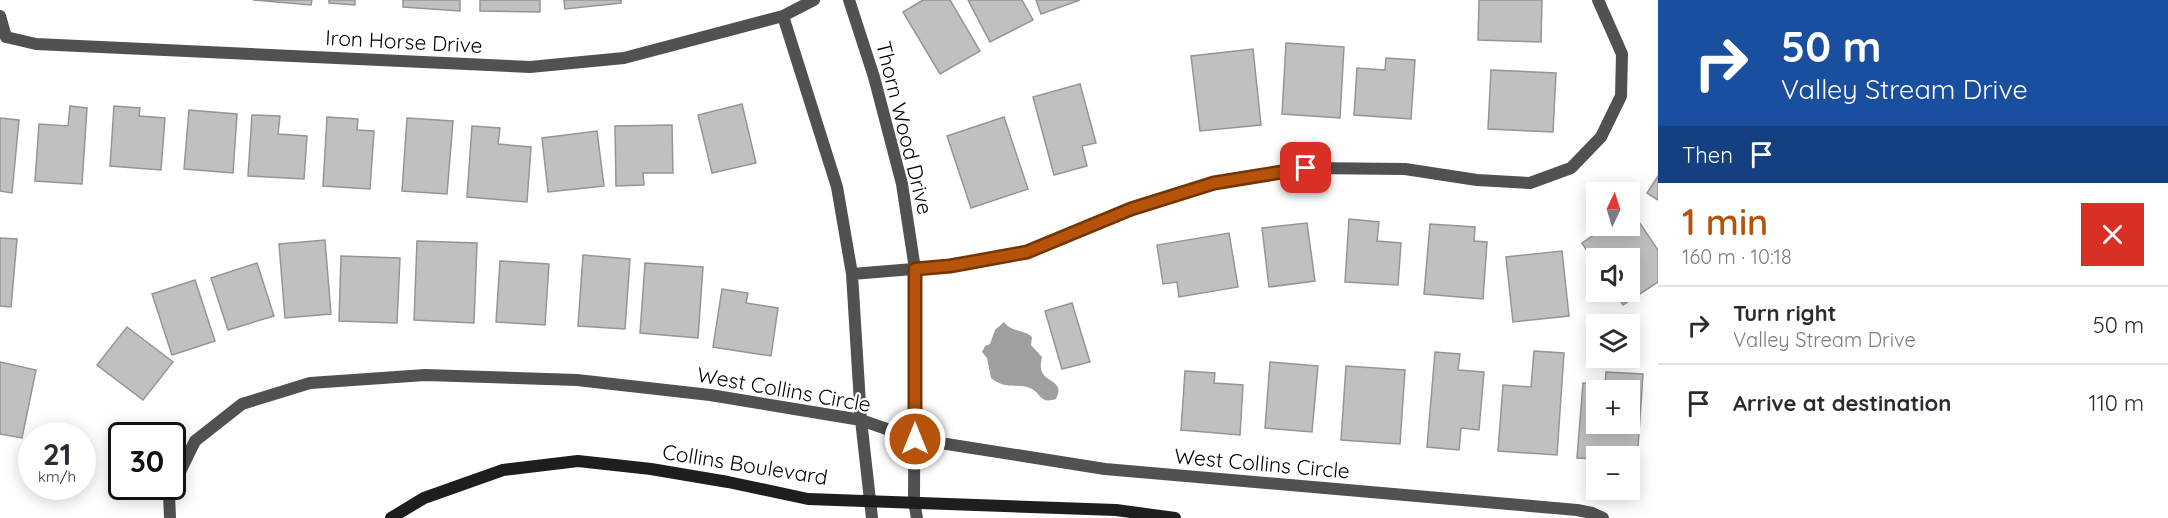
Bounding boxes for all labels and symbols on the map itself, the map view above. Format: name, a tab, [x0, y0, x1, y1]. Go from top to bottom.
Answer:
street label: Iron Horse Drive	[325, 24, 483, 58]
street label: Thorn Wood Drive	[871, 38, 939, 217]
pin	[1280, 142, 1331, 193]
north arrow	[1586, 182, 1640, 236]
street label: West Collins Circle	[695, 361, 873, 417]
position arrow	[883, 407, 947, 471]
speed limit sign: 30	[108, 422, 186, 500]
street label: Collins Boulevard	[661, 438, 830, 490]
street label: West Collins Circle	[1173, 442, 1351, 484]

